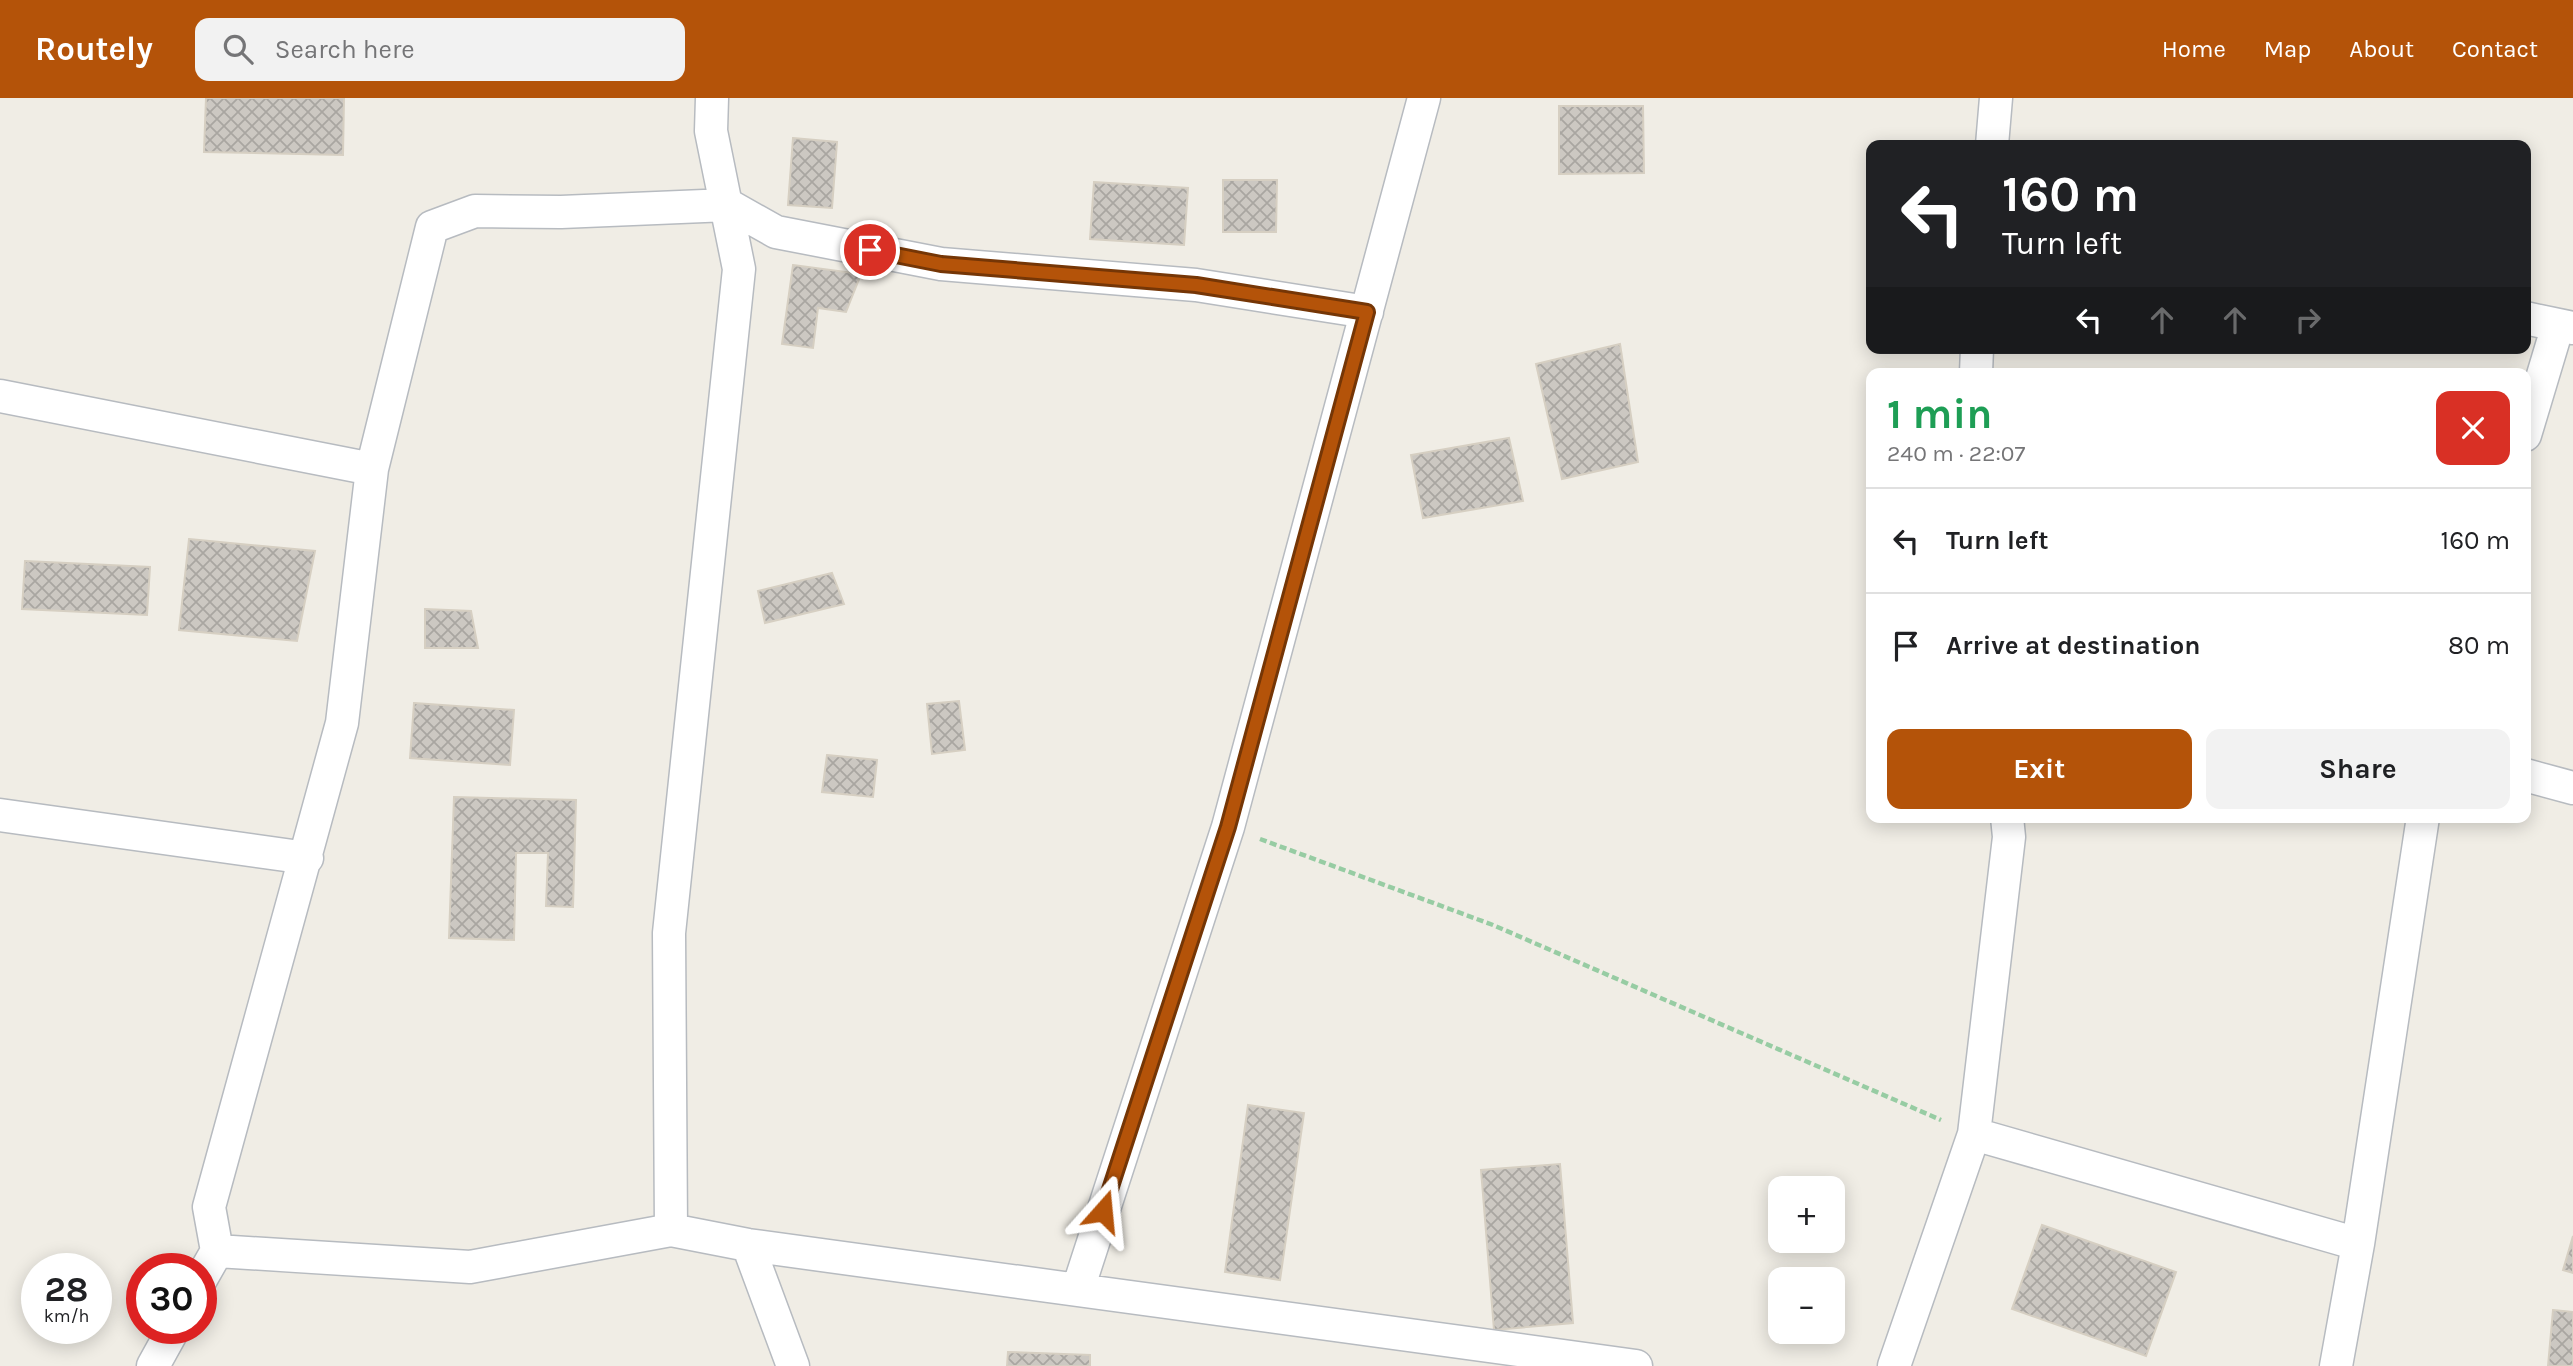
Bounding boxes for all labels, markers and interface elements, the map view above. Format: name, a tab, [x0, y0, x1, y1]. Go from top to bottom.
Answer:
search box	[195, 18, 685, 81]
text: Routely	[35, 30, 153, 68]
icon: search	[219, 30, 257, 68]
text: Search here	[275, 34, 415, 65]
text: Home	[2162, 35, 2226, 63]
text: Map	[2264, 35, 2311, 63]
text: About	[2349, 35, 2414, 63]
text: Contact	[2452, 35, 2538, 63]
text: 160 m	[2002, 166, 2139, 223]
icon: left	[1887, 168, 1978, 259]
pin	[840, 220, 900, 280]
text: Turn left	[2002, 225, 2122, 262]
icon: arrive	[851, 231, 889, 269]
icon: left	[2070, 301, 2108, 339]
icon: ahead	[2143, 301, 2181, 339]
icon: ahead	[2216, 301, 2254, 339]
icon: right	[2289, 301, 2327, 339]
text: 1 min	[1887, 389, 1992, 439]
button: close	[2436, 391, 2510, 465]
text: 240 m · 22:07	[1887, 440, 2025, 467]
icon: left	[1887, 522, 1925, 560]
text: Turn left	[1946, 525, 2048, 556]
text: 160 m	[2441, 525, 2510, 556]
icon: arrive	[1887, 627, 1925, 665]
text: Arrive at destination	[1946, 630, 2200, 661]
text: 80 m	[2448, 630, 2510, 661]
button: Exit	[1887, 729, 2192, 809]
button: Share	[2206, 729, 2510, 809]
position arrow	[1066, 1174, 1140, 1248]
map controls	[1768, 1176, 1845, 1344]
button: +	[1768, 1176, 1845, 1253]
speed limit sign: 30	[126, 1253, 217, 1344]
button: −	[1768, 1267, 1845, 1344]
text: 28	[45, 1269, 88, 1310]
text: km/h	[44, 1305, 89, 1327]

